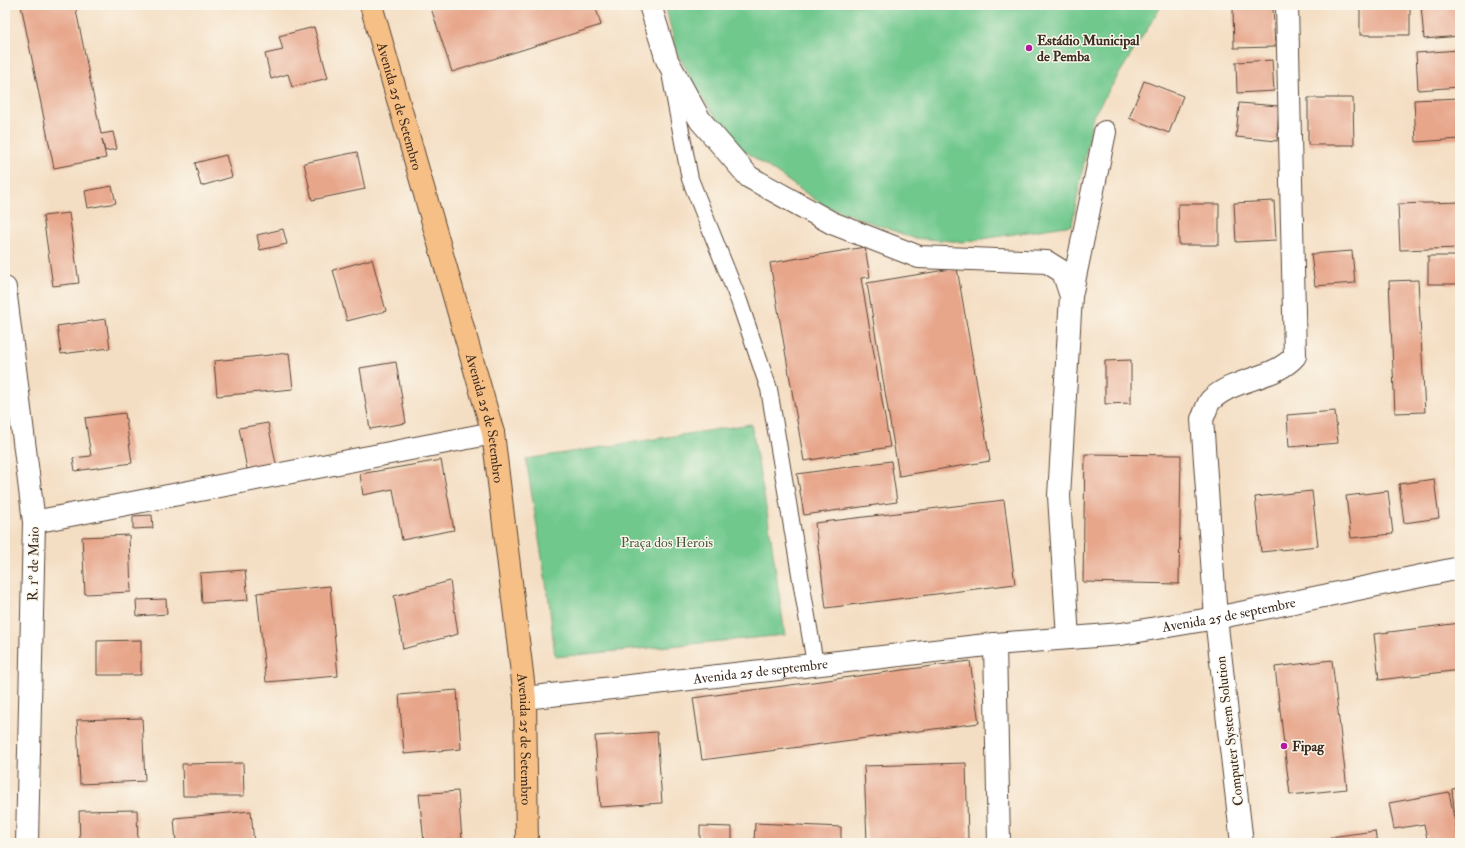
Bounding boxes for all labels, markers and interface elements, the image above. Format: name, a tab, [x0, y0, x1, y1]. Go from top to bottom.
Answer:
place label: Estádio Municipal de Pemba	[1037, 32, 1140, 65]
street label: Avenida 25 de Setembro	[373, 39, 426, 172]
marker: Estádio Municipal de Pemba	[1024, 43, 1034, 53]
street label: Avenida 25 de Setembro	[462, 351, 507, 484]
street label: R. 1º de Maio	[24, 526, 43, 601]
park label: Praça dos Herois	[621, 534, 713, 551]
street label: Avenida 25 de septembre	[1160, 594, 1297, 636]
street label: Avenida 25 de septembre	[691, 655, 829, 688]
street label: Computer System Solution	[1212, 655, 1248, 807]
street label: Avenida 25 de Setembro	[513, 671, 534, 806]
place label: Fipag	[1292, 738, 1325, 756]
marker: Fipag	[1279, 741, 1289, 751]

